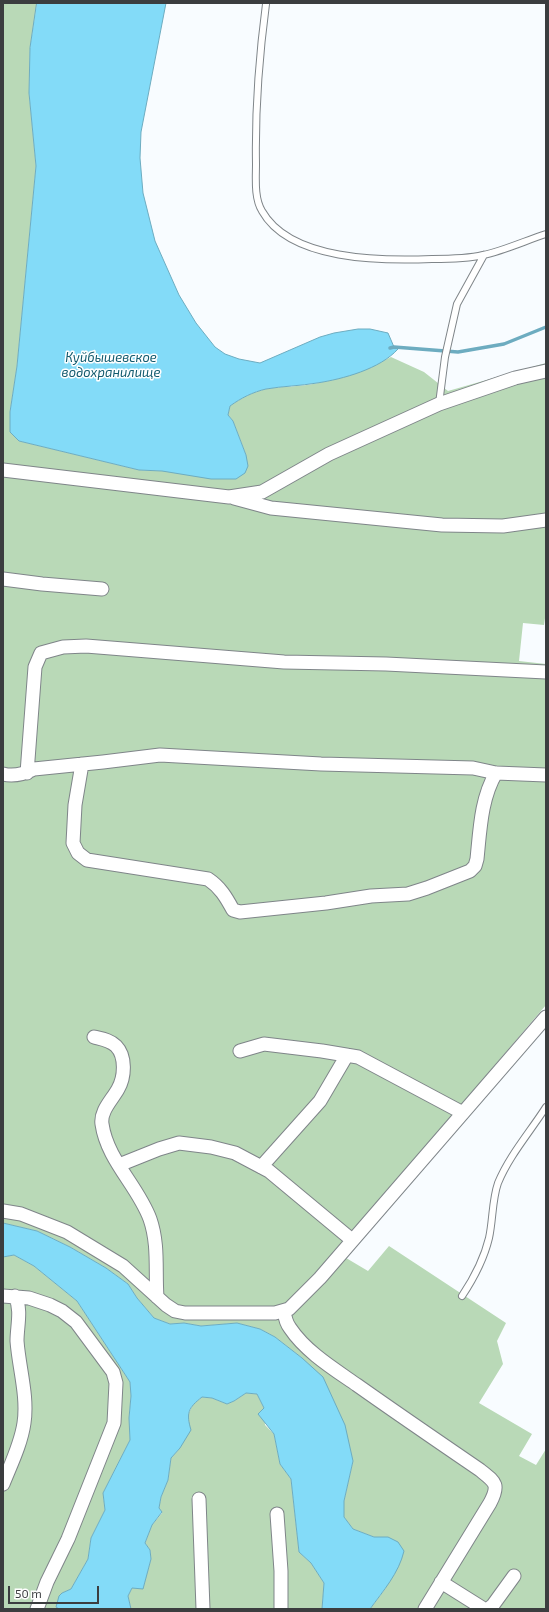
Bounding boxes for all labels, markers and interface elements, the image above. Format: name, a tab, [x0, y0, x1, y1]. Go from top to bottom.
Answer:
water label: Куйбышевское водохранилище	[62, 350, 160, 381]
scale bar	[10, 1578, 101, 1604]
text: 50 m	[15, 1586, 42, 1600]

